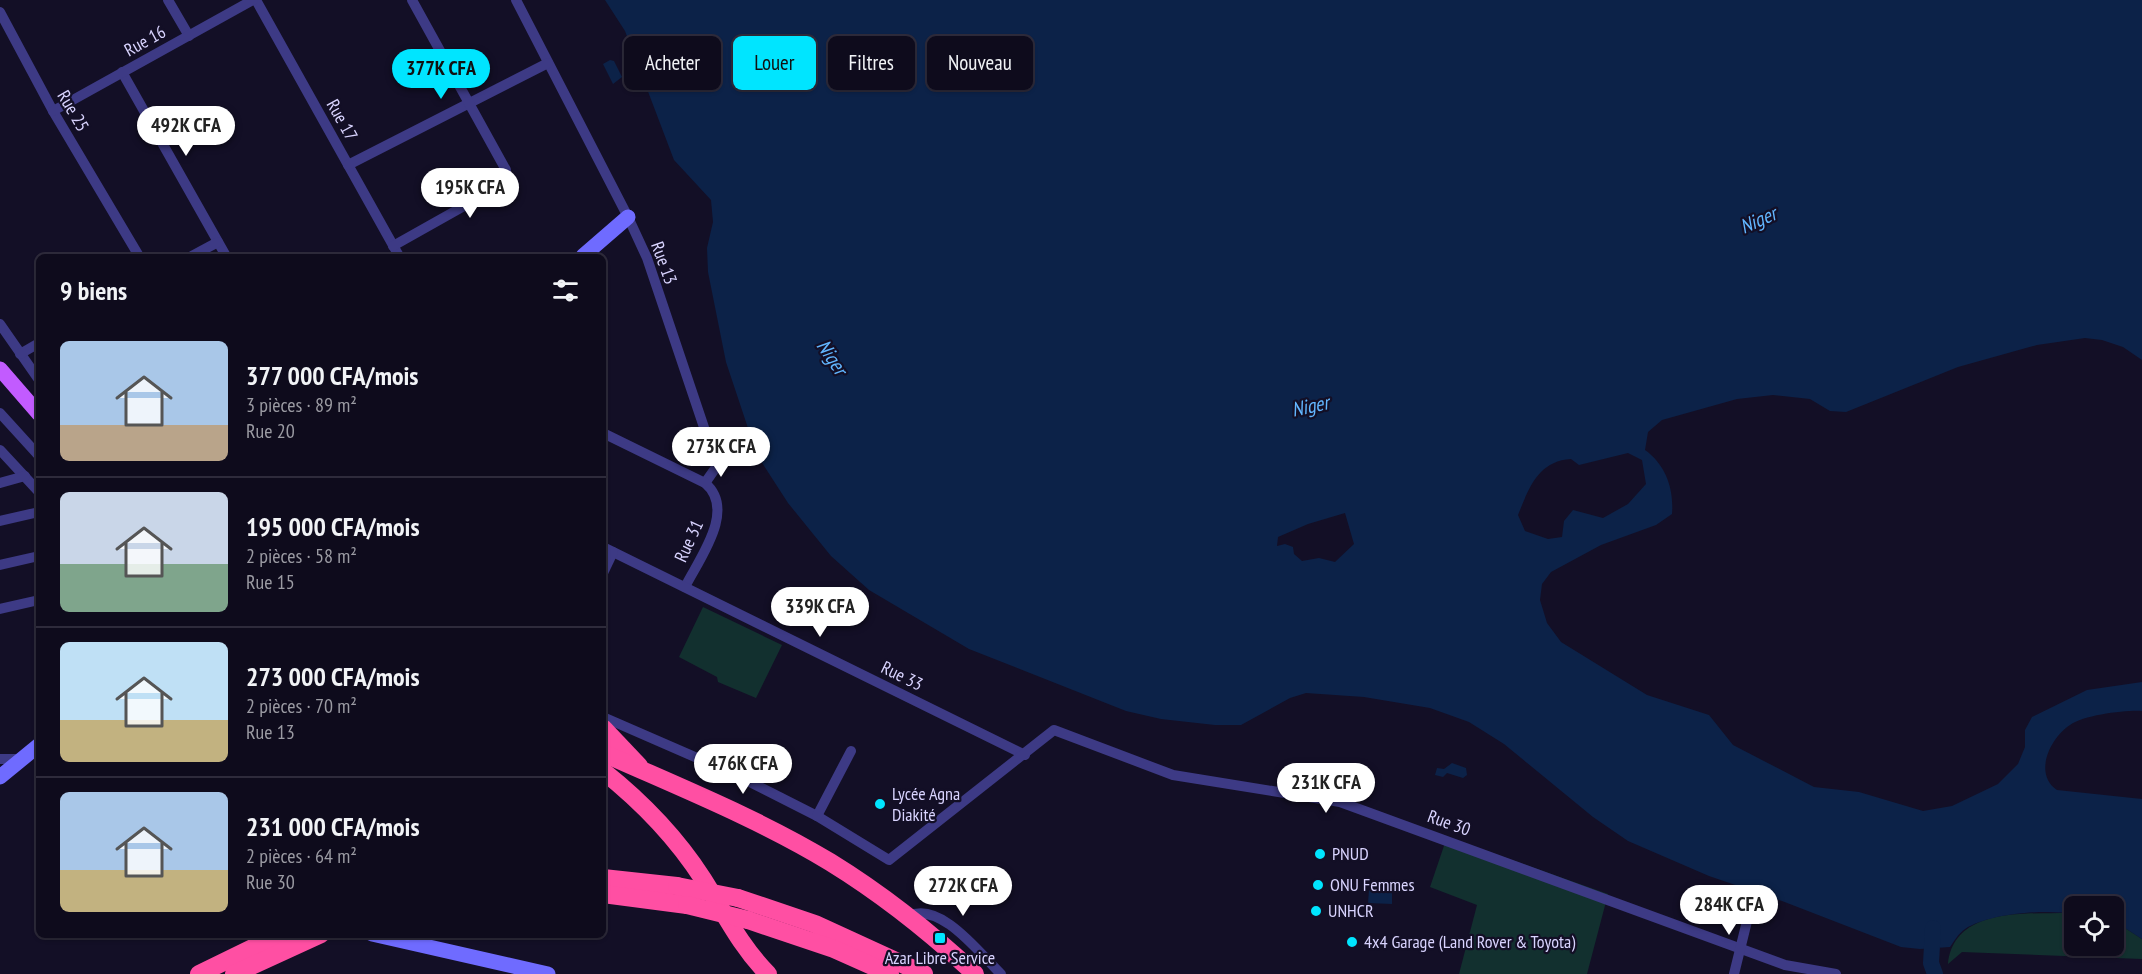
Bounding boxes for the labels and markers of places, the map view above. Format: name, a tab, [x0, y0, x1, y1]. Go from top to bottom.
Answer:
pin: 377K CFA	[379, 49, 503, 100]
pin: 492K CFA	[124, 106, 248, 157]
pin: 195K CFA	[408, 168, 532, 219]
pin: 273K CFA	[659, 427, 783, 478]
pin: 339K CFA	[758, 587, 882, 638]
pin: 476K CFA	[681, 744, 805, 795]
pin: 231K CFA	[1264, 763, 1388, 814]
place label: Lycée Agna Diakité	[892, 782, 960, 826]
marker: Lycée Agna Diakité	[873, 797, 887, 811]
place label: PNUD	[1332, 842, 1369, 865]
marker: PNUD	[1313, 847, 1327, 861]
pin: 272K CFA	[901, 866, 1025, 917]
place label: ONU Femmes	[1330, 873, 1415, 896]
marker: ONU Femmes	[1311, 878, 1325, 892]
pin: 284K CFA	[1667, 885, 1791, 936]
place label: UNHCR	[1328, 899, 1374, 922]
marker: UNHCR	[1309, 904, 1323, 918]
place label: 4x4 Garage (Land Rover & Toyota)	[1364, 930, 1576, 953]
marker: Azar Libre Service	[933, 931, 947, 945]
marker: 4x4 Garage (Land Rover & Toyota)	[1345, 935, 1359, 949]
place label: Azar Libre Service	[885, 946, 995, 969]

